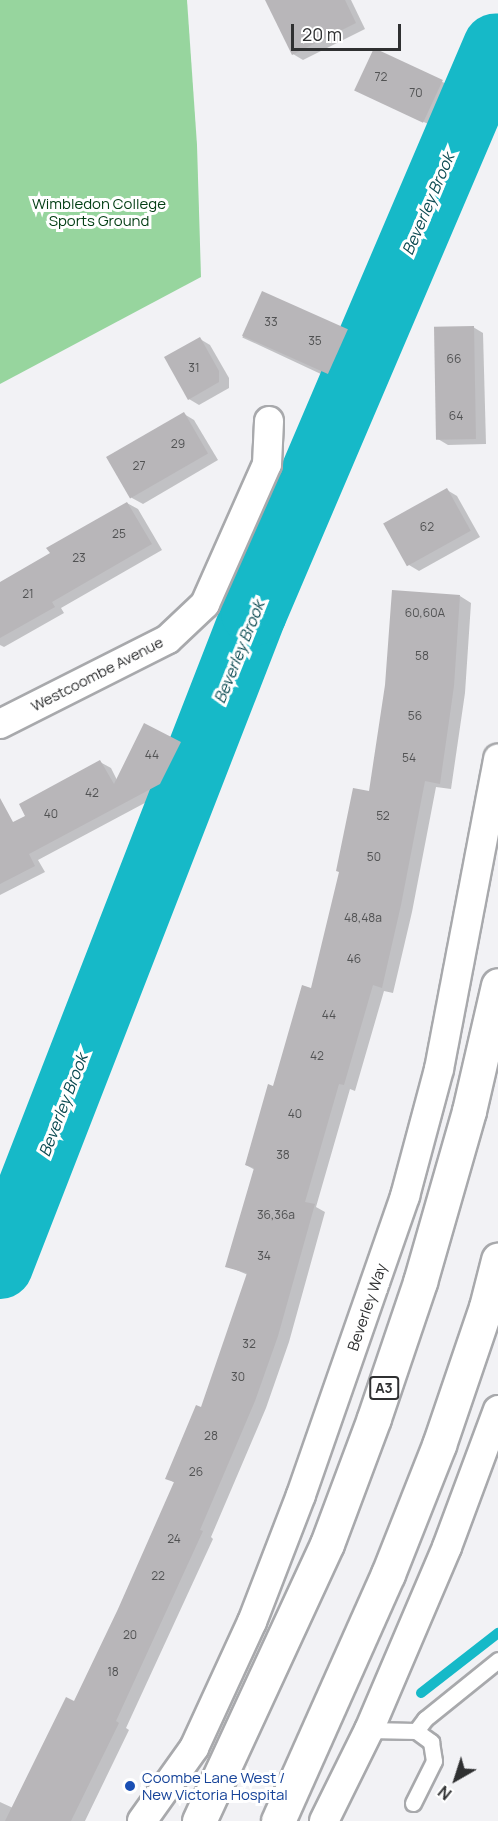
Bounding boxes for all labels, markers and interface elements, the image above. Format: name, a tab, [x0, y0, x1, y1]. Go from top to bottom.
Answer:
scale bar	[294, 12, 404, 50]
text: 20 m	[302, 22, 342, 46]
house number: 72	[375, 70, 387, 84]
house number: 70	[409, 86, 423, 100]
water label: Beverley Brook	[398, 150, 458, 258]
park label: Wimbledon College Sports Ground	[32, 194, 166, 229]
house number: 33	[264, 315, 278, 329]
house number: 35	[308, 334, 322, 348]
house number: 66	[447, 352, 461, 366]
house number: 31	[188, 361, 200, 375]
house number: 64	[449, 409, 463, 423]
house number: 29	[171, 437, 185, 451]
house number: 27	[133, 459, 145, 473]
house number: 62	[420, 520, 434, 534]
house number: 25	[112, 527, 126, 541]
house number: 23	[72, 551, 86, 565]
house number: 21	[22, 587, 34, 601]
water label: Beverley Brook	[210, 598, 268, 706]
house number: 60,60A	[405, 606, 445, 620]
street label: Westcoombe Avenue	[28, 633, 166, 715]
house number: 58	[415, 649, 429, 663]
house number: 56	[408, 709, 422, 723]
house number: 44	[145, 748, 159, 762]
house number: 54	[402, 751, 416, 765]
house number: 42	[85, 786, 99, 800]
house number: 40	[44, 807, 58, 821]
house number: 52	[376, 809, 390, 823]
house number: 50	[367, 850, 381, 864]
house number: 48,48a	[344, 911, 382, 925]
house number: 46	[347, 952, 361, 966]
house number: 44	[322, 1008, 336, 1022]
house number: 42	[310, 1049, 324, 1063]
water label: Beverley Brook	[35, 1051, 91, 1159]
house number: 40	[288, 1107, 302, 1121]
house number: 38	[276, 1148, 290, 1162]
house number: 36,36a	[257, 1208, 295, 1222]
house number: 34	[257, 1249, 271, 1263]
street label: Beverley Way	[344, 1261, 390, 1353]
house number: 32	[242, 1337, 256, 1351]
house number: 30	[231, 1370, 245, 1384]
road number: A3	[369, 1377, 399, 1399]
house number: 28	[204, 1429, 218, 1443]
house number: 26	[189, 1465, 203, 1479]
house number: 24	[167, 1532, 181, 1546]
house number: 22	[151, 1569, 165, 1583]
house number: 20	[123, 1628, 137, 1642]
house number: 18	[107, 1665, 119, 1679]
north arrow	[426, 1749, 486, 1809]
place label: Coombe Lane West / New Victoria Hospital	[142, 1768, 288, 1803]
marker: Coombe Lane West / New Victoria Hospital	[123, 1779, 137, 1793]
text: N	[433, 1781, 456, 1805]

